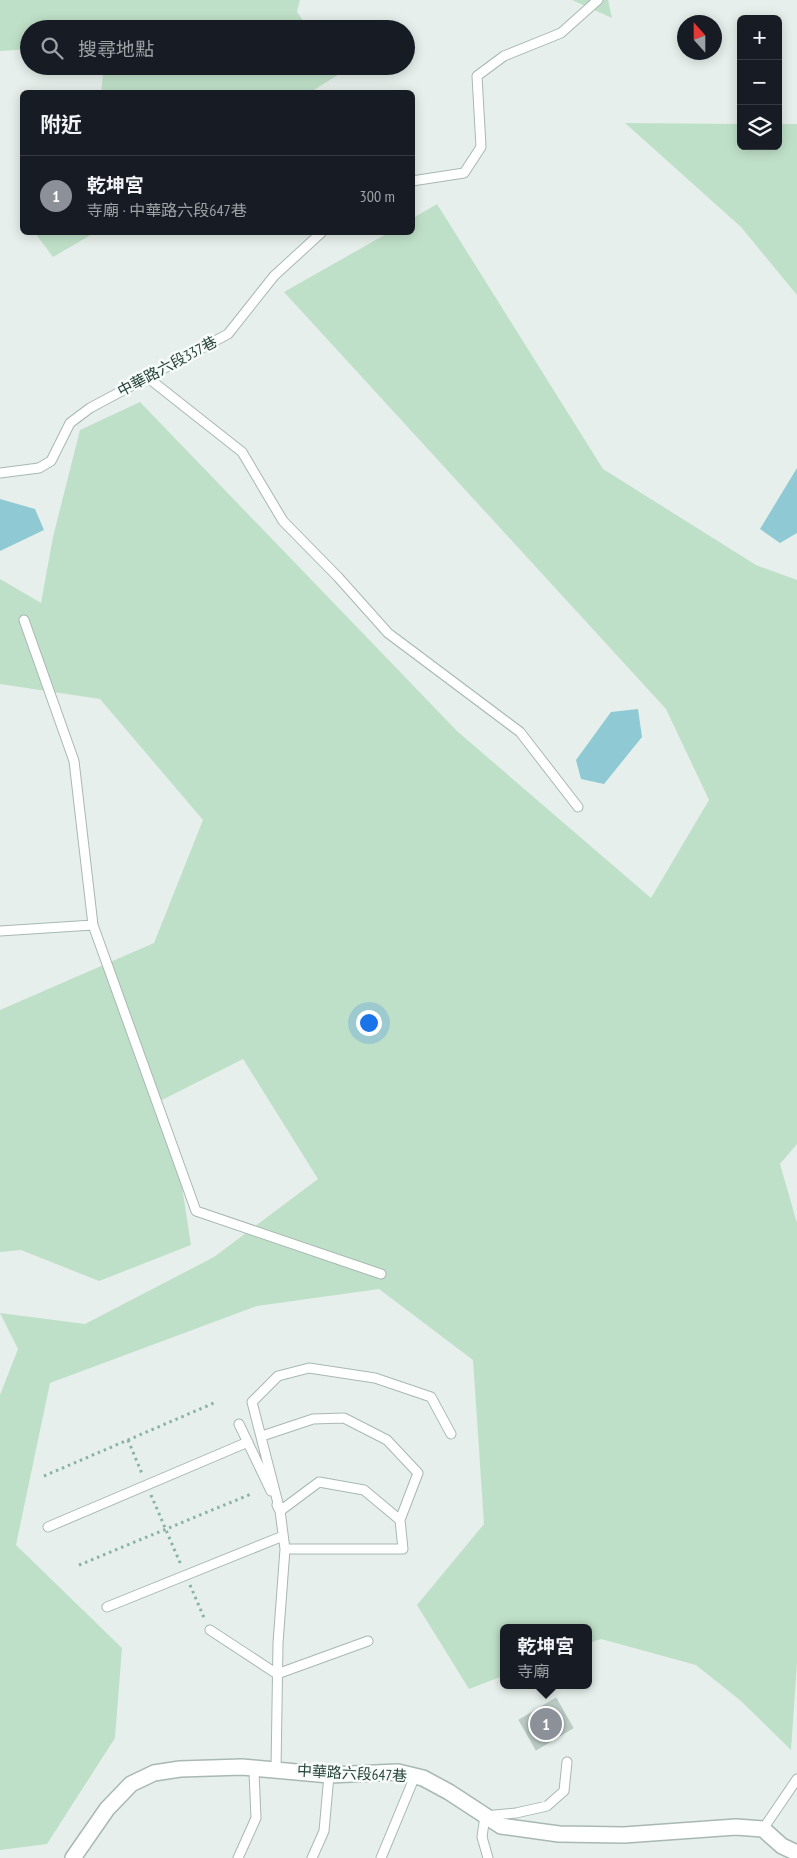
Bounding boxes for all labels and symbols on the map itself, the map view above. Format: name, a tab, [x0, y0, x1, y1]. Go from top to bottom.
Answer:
north arrow	[677, 15, 722, 60]
street label: 中華路六段337巷	[114, 332, 220, 400]
your location	[356, 1010, 382, 1036]
pin: 1	[530, 1705, 562, 1743]
street label: 中華路六段647巷	[296, 1761, 408, 1785]

